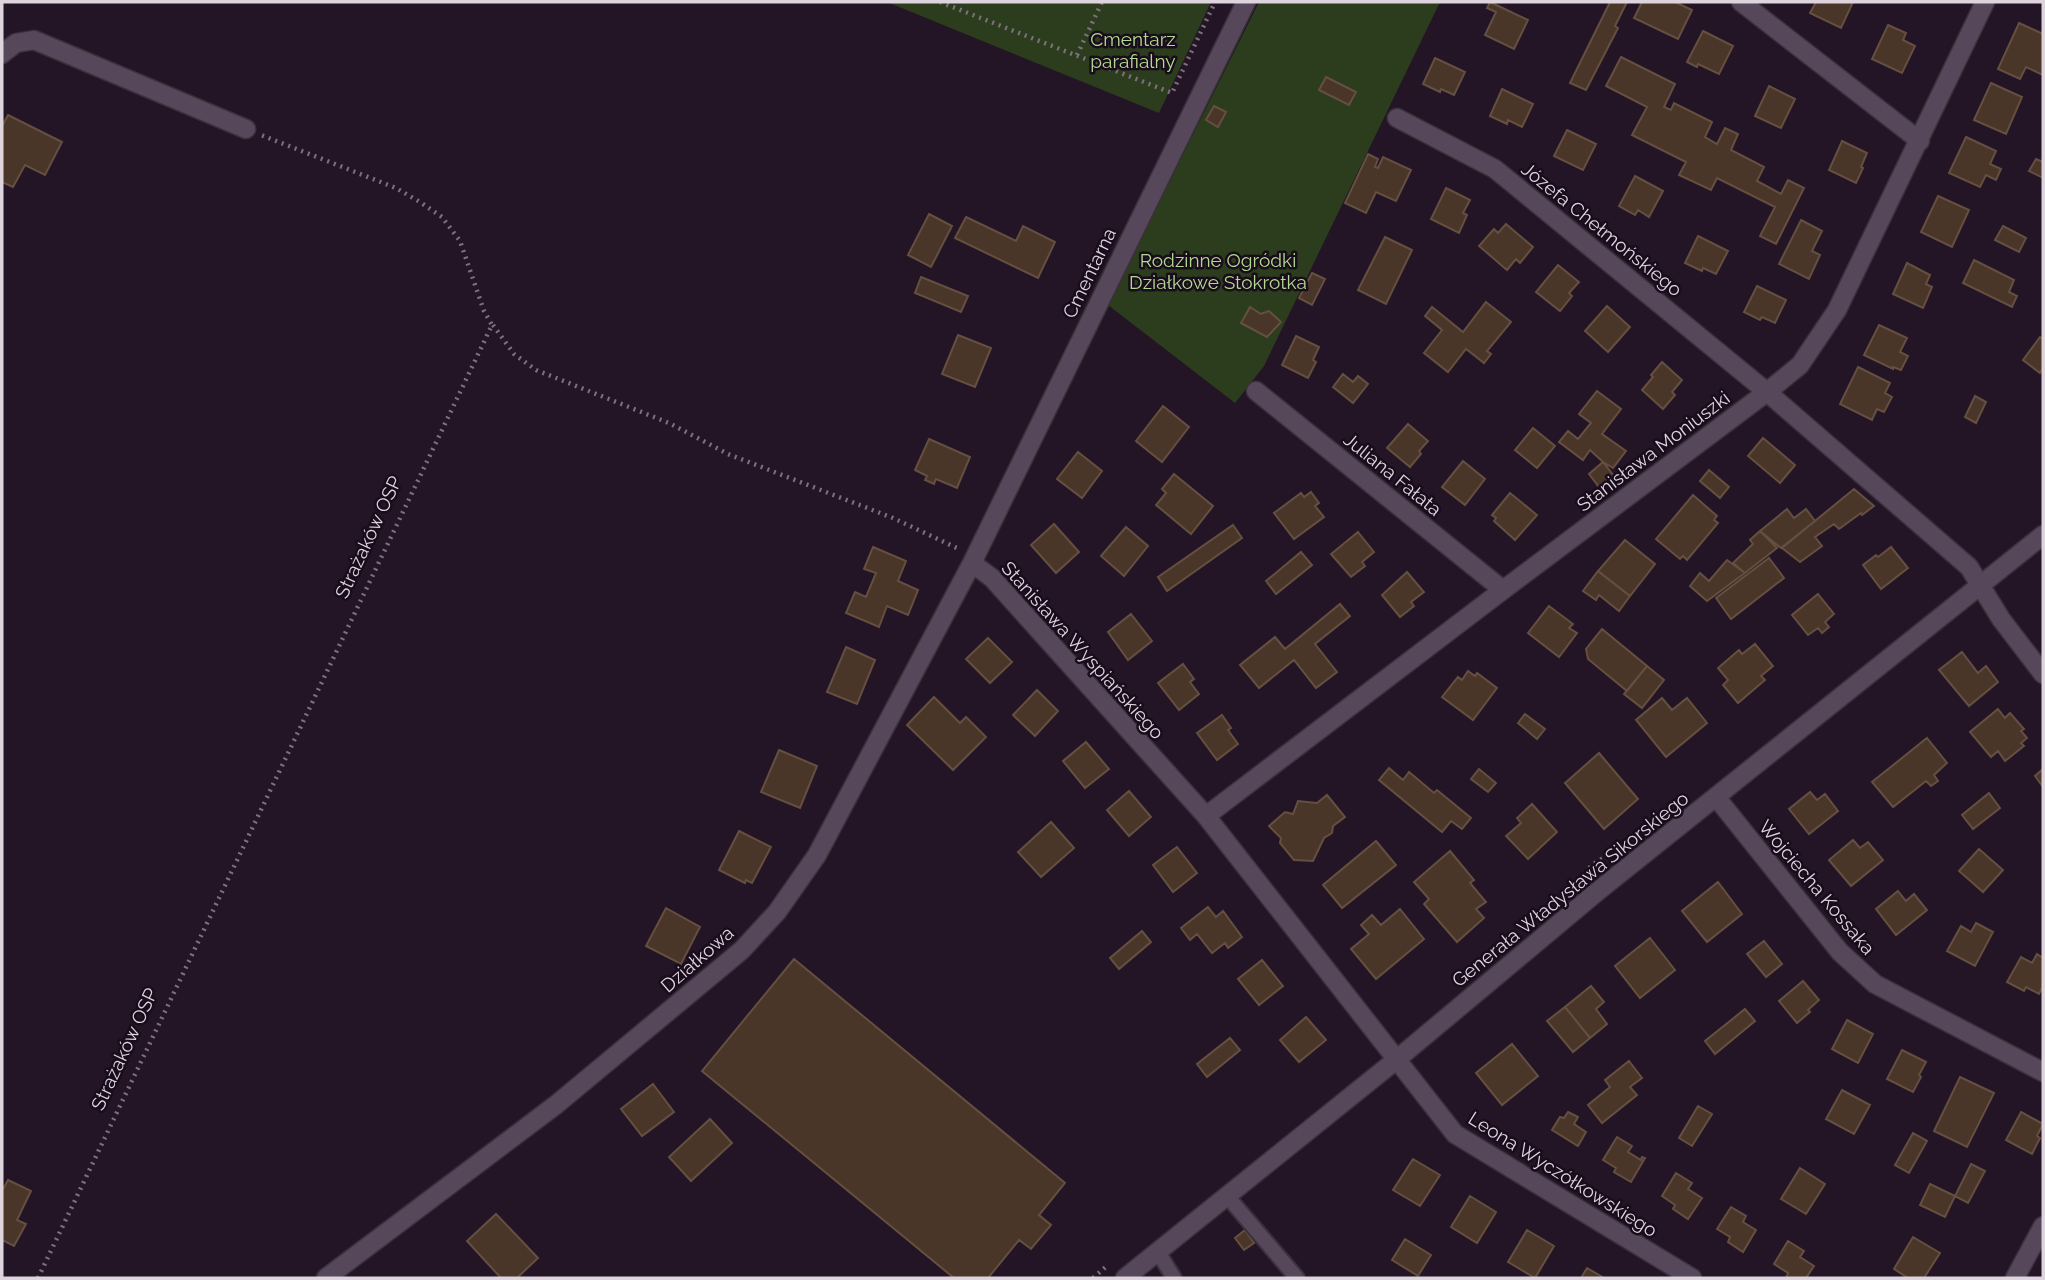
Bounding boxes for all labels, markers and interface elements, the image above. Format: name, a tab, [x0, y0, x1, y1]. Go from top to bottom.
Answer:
park label: Cmentarz parafialny	[1090, 28, 1176, 72]
street label: Józefa Chełmońskiego	[1517, 158, 1687, 300]
street label: Cmentarna	[1058, 224, 1120, 322]
park label: Rodzinne Ogródki Działkowe Stokrotka	[1129, 249, 1307, 293]
street label: Stanisława Moniuszki	[1572, 386, 1734, 516]
street label: Juliana Fałata	[1340, 428, 1446, 520]
street label: Strażaków OSP	[330, 472, 406, 602]
street label: Stanisława Wyspiańskiego	[997, 557, 1169, 743]
street label: Generała Władysława Sikorskiego	[1447, 787, 1693, 991]
street label: Wojciecha Kossaka	[1754, 815, 1880, 959]
street label: Działkowa	[656, 921, 738, 997]
street label: Strażaków OSP	[86, 984, 162, 1114]
street label: Leona Wyczółkowskiego	[1465, 1107, 1661, 1241]

